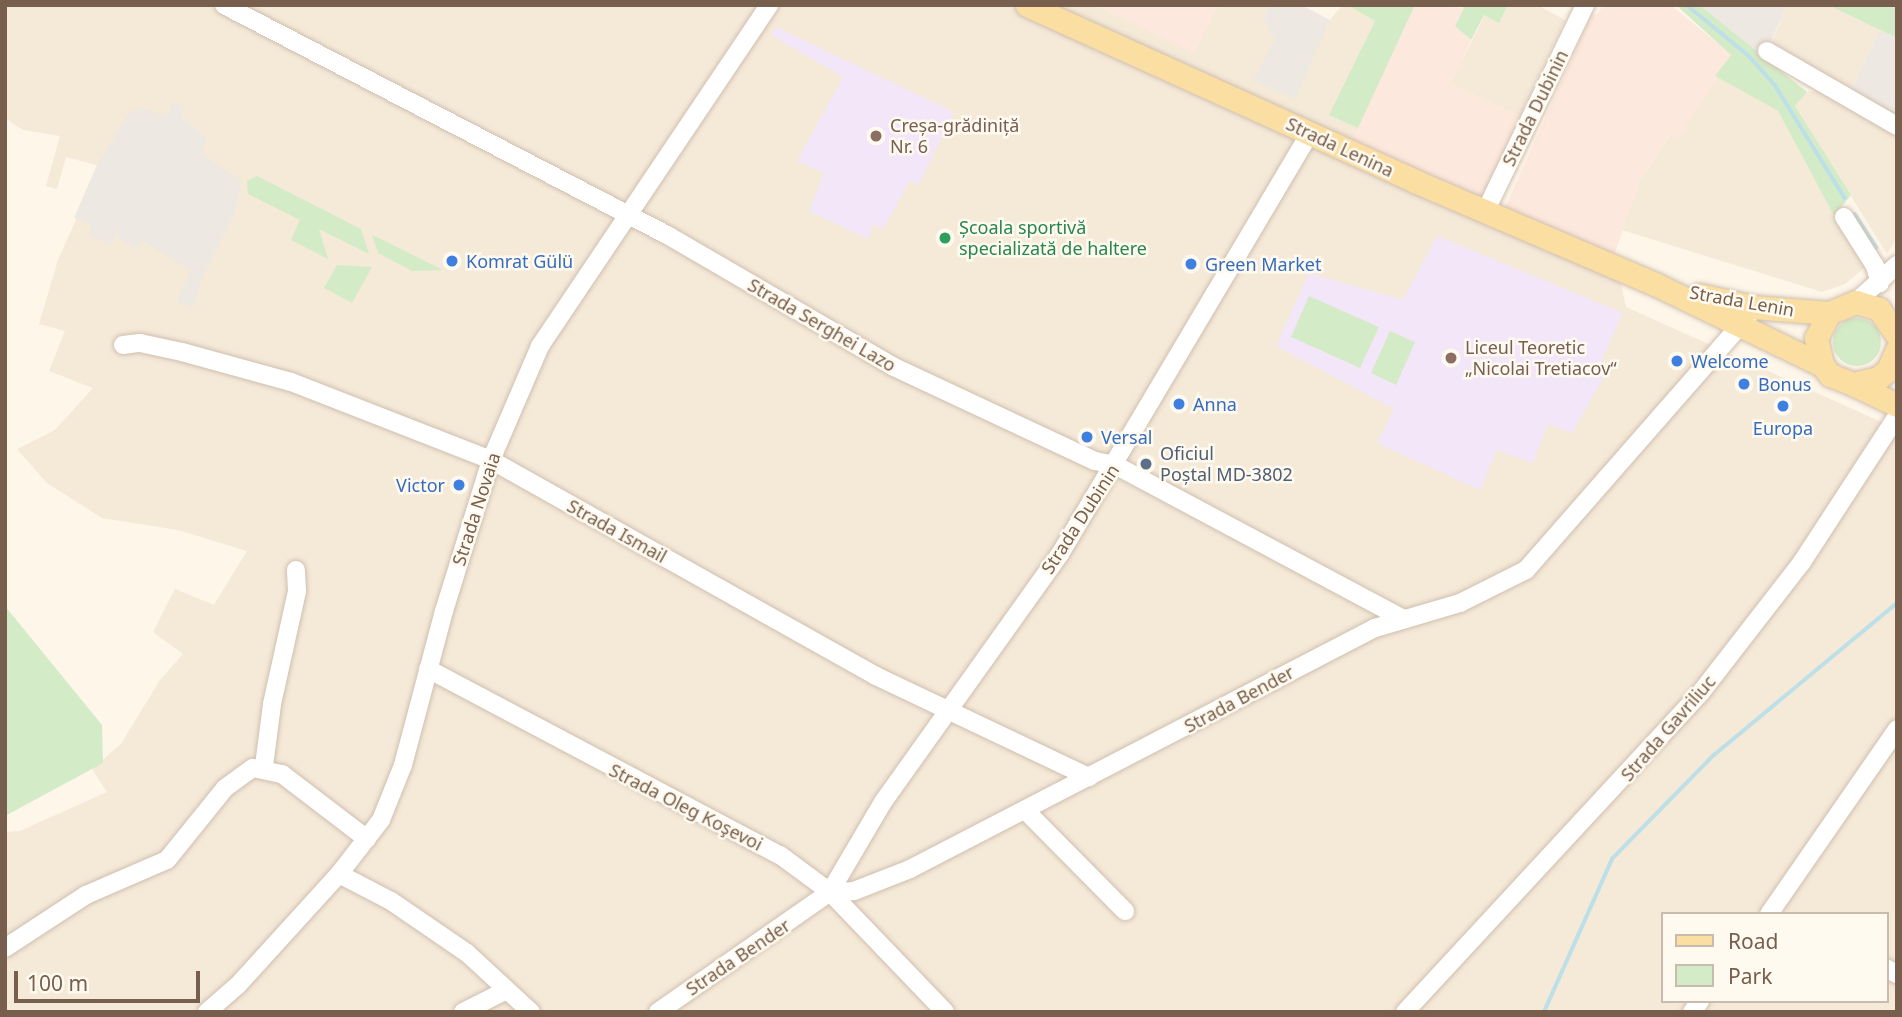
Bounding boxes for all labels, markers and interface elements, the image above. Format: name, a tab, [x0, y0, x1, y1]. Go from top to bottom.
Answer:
street label: Strada Dubinin	[1498, 47, 1572, 169]
street label: Strada Lenina	[1283, 113, 1397, 181]
place label: Creșa-grădiniță Nr. 6	[890, 115, 1019, 158]
marker: Creșa-grădiniță Nr. 6	[868, 128, 884, 144]
place label: Școala sportivă specializată de haltere	[959, 217, 1147, 260]
marker: Școala sportivă specializată de haltere	[937, 230, 953, 246]
place label: Komrat Gülü	[466, 250, 573, 272]
marker: Komrat Gülü	[444, 253, 460, 269]
place label: Green Market	[1205, 253, 1321, 275]
marker: Green Market	[1183, 256, 1199, 272]
street label: Strada Serghei Lazo	[744, 274, 900, 376]
street label: Strada Lenin	[1688, 281, 1796, 321]
place label: Liceul Teoretic „Nicolai Tretiacov“	[1465, 337, 1617, 380]
marker: Liceul Teoretic „Nicolai Tretiacov“	[1443, 350, 1459, 366]
place label: Welcome	[1691, 350, 1769, 372]
marker: Welcome	[1669, 353, 1685, 369]
place label: Bonus	[1758, 373, 1811, 395]
marker: Bonus	[1736, 376, 1752, 392]
place label: Anna	[1193, 393, 1237, 415]
marker: Anna	[1171, 396, 1187, 412]
marker: Europa	[1775, 398, 1791, 414]
place label: Europa	[1753, 417, 1813, 439]
place label: Versal	[1101, 426, 1152, 448]
marker: Versal	[1079, 429, 1095, 445]
place label: Oficiul Poștal MD-3802	[1160, 443, 1293, 486]
street label: Strada Novaia	[448, 450, 504, 568]
marker: Oficiul Poștal MD-3802	[1138, 456, 1154, 472]
street label: Strada Dubinin	[1037, 460, 1123, 578]
place label: Victor	[396, 474, 445, 496]
marker: Victor	[451, 477, 467, 493]
street label: Strada Ismail	[564, 495, 670, 567]
street label: Strada Bender	[1180, 661, 1298, 737]
street label: Strada Gavriliuc	[1616, 671, 1720, 785]
street label: Strada Oleg Koşevoi	[606, 759, 766, 855]
legend	[1660, 912, 1888, 1003]
street label: Strada Bender	[682, 914, 794, 1000]
text: Road	[1728, 927, 1778, 955]
scale bar	[18, 958, 203, 1002]
text: Park	[1728, 962, 1772, 990]
text: 100 m	[27, 969, 88, 997]

